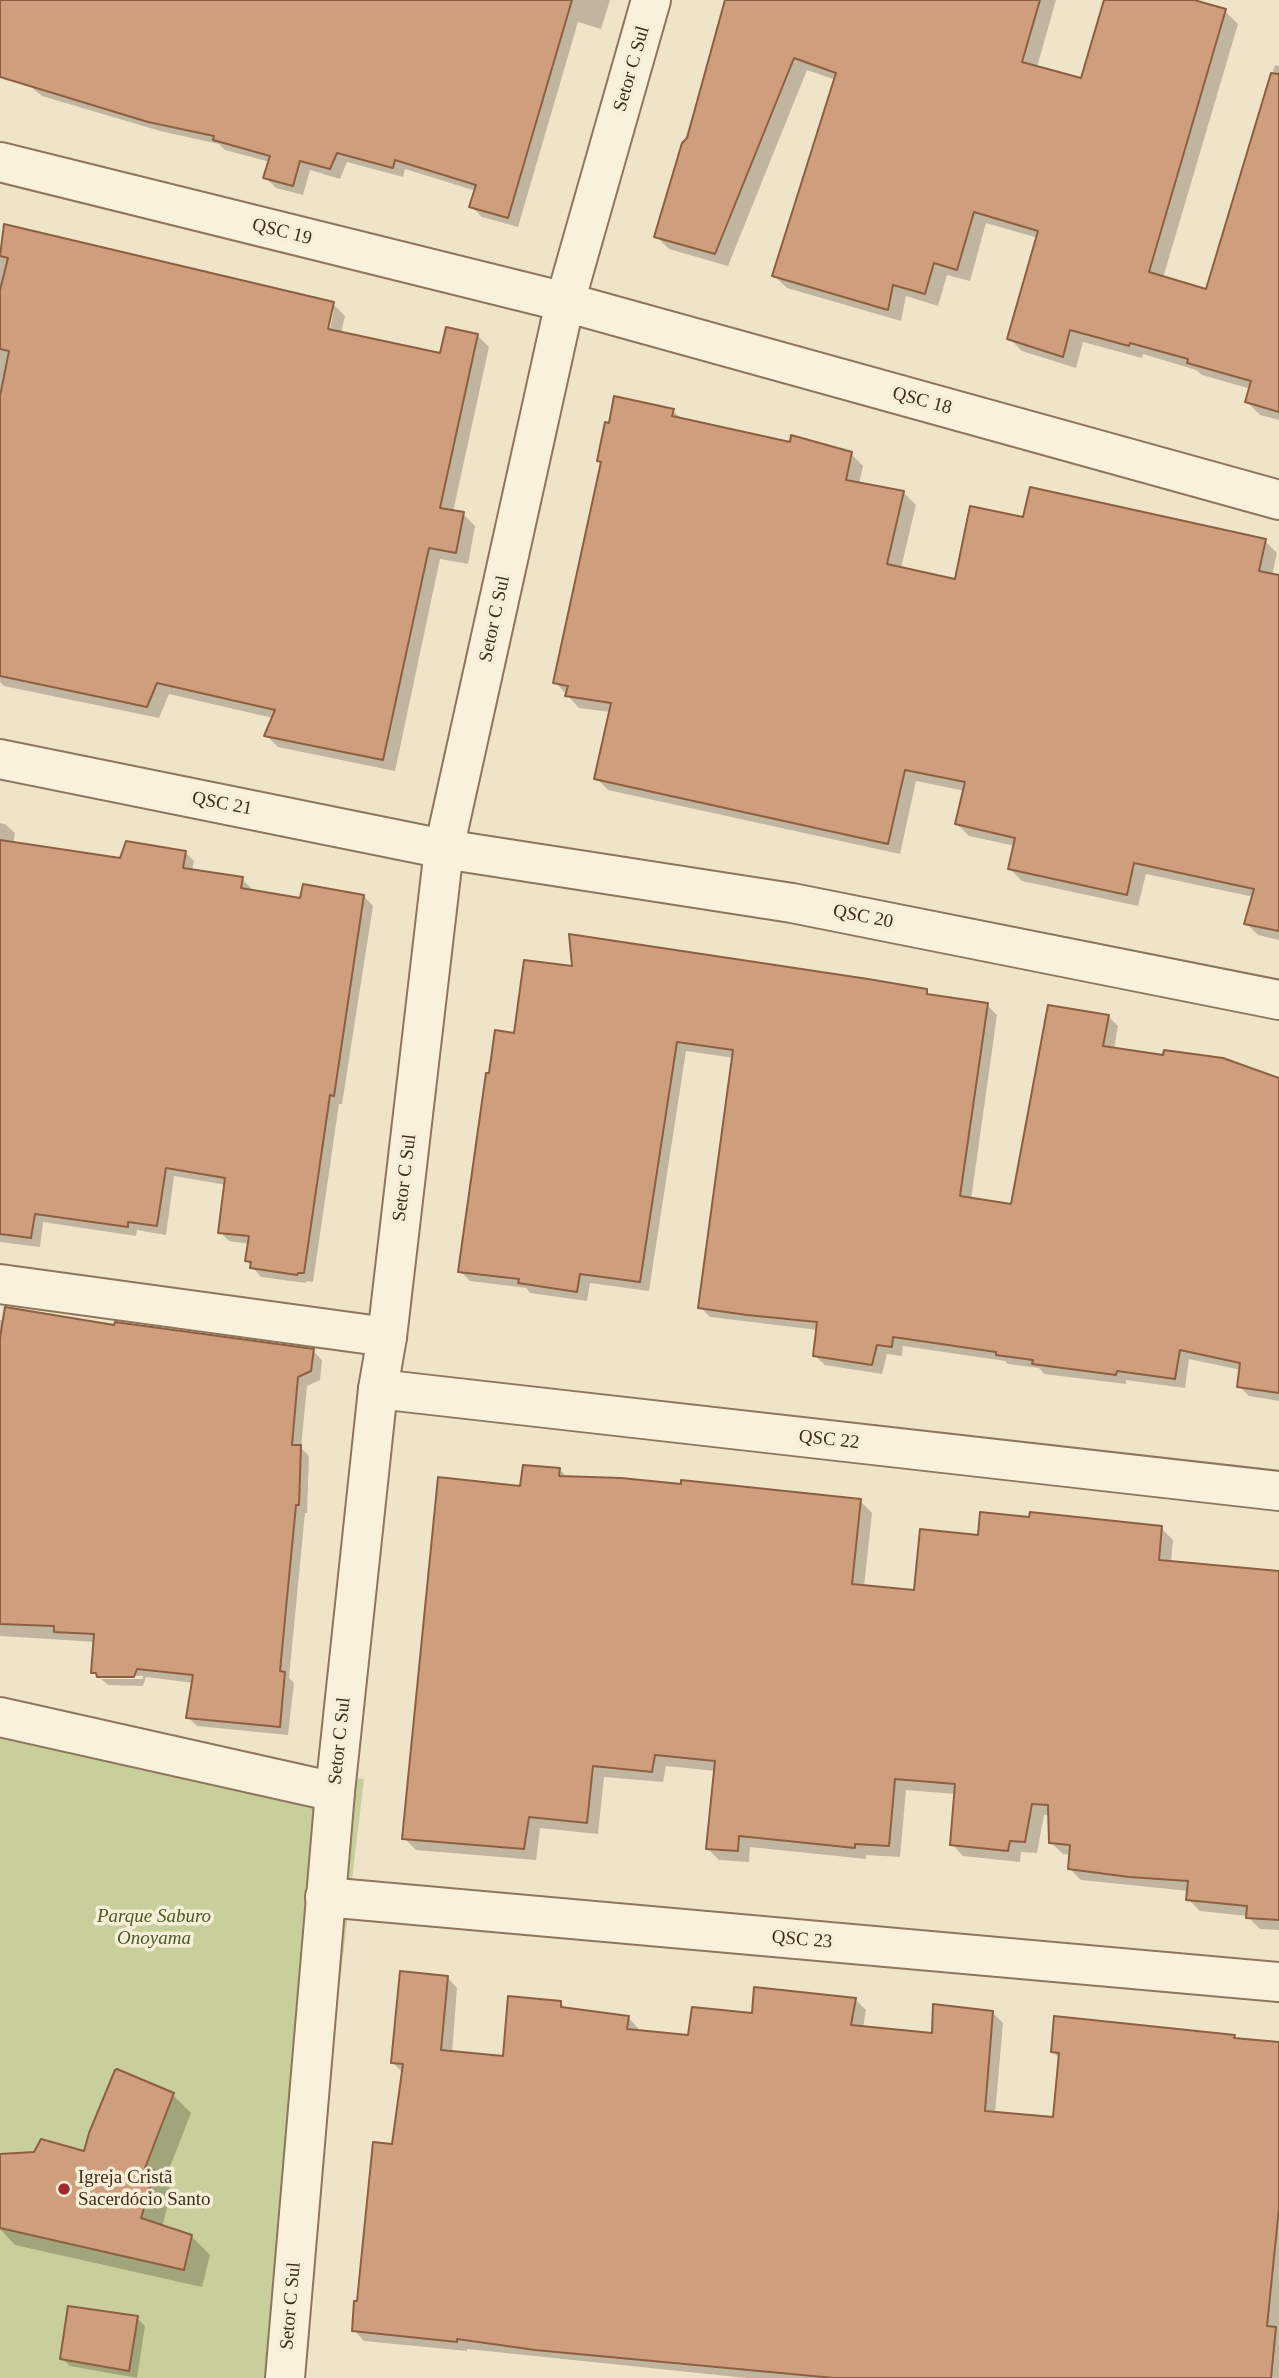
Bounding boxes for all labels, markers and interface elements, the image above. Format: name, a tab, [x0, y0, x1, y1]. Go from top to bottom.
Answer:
street label: Setor C Sul	[609, 24, 655, 114]
street label: QSC 19	[250, 214, 314, 250]
street label: QSC 18	[890, 382, 954, 420]
street label: Setor C Sul	[475, 574, 515, 664]
street label: QSC 21	[190, 787, 254, 821]
street label: QSC 20	[831, 900, 895, 934]
street label: Setor C Sul	[388, 1133, 422, 1223]
street label: QSC 22	[798, 1425, 860, 1455]
street label: Setor C Sul	[324, 1696, 356, 1786]
park label: Parque Saburo Onoyama	[97, 1906, 211, 1950]
street label: QSC 23	[771, 1926, 833, 1954]
place label: Igreja Cristã Sacerdócio Santo	[78, 2167, 210, 2211]
marker: Igreja Cristã Sacerdócio Santo	[56, 2181, 72, 2197]
street label: Setor C Sul	[276, 2261, 306, 2351]

